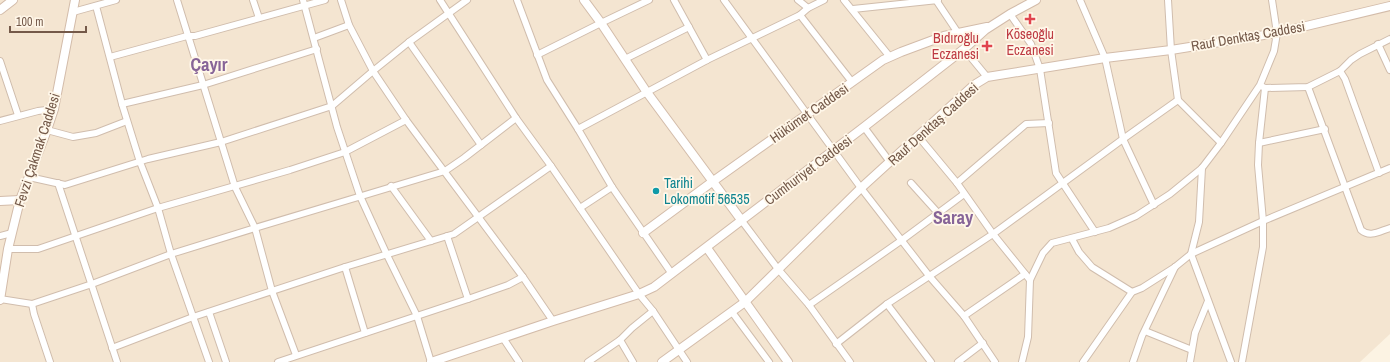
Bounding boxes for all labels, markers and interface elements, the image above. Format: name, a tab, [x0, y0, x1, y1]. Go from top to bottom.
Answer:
scale bar	[10, 8, 86, 34]
text: 100 m	[16, 14, 43, 30]
marker: Köseoğlu Eczanesi	[1025, 14, 1035, 24]
street label: Rauf Denktaş Caddesi	[1190, 17, 1306, 55]
place label: Köseoğlu Eczanesi	[1006, 25, 1054, 59]
place label: Bıdıroğlu Eczanesi	[932, 29, 979, 63]
marker: Bıdıroğlu Eczanesi	[982, 41, 992, 51]
district label: Çayır	[191, 52, 228, 77]
street label: Hükümet Caddesi	[766, 79, 852, 147]
street label: Rauf Denktaş Caddesi	[884, 79, 982, 169]
street label: Fevzi Çakmak Caddesi	[10, 91, 64, 209]
street label: Cumhuriyet Caddesi	[761, 131, 855, 209]
place label: Tarihi Lokomotif 56535	[664, 174, 750, 208]
marker: Tarihi Lokomotif 56535	[651, 186, 661, 196]
district label: Saray	[933, 205, 974, 230]

